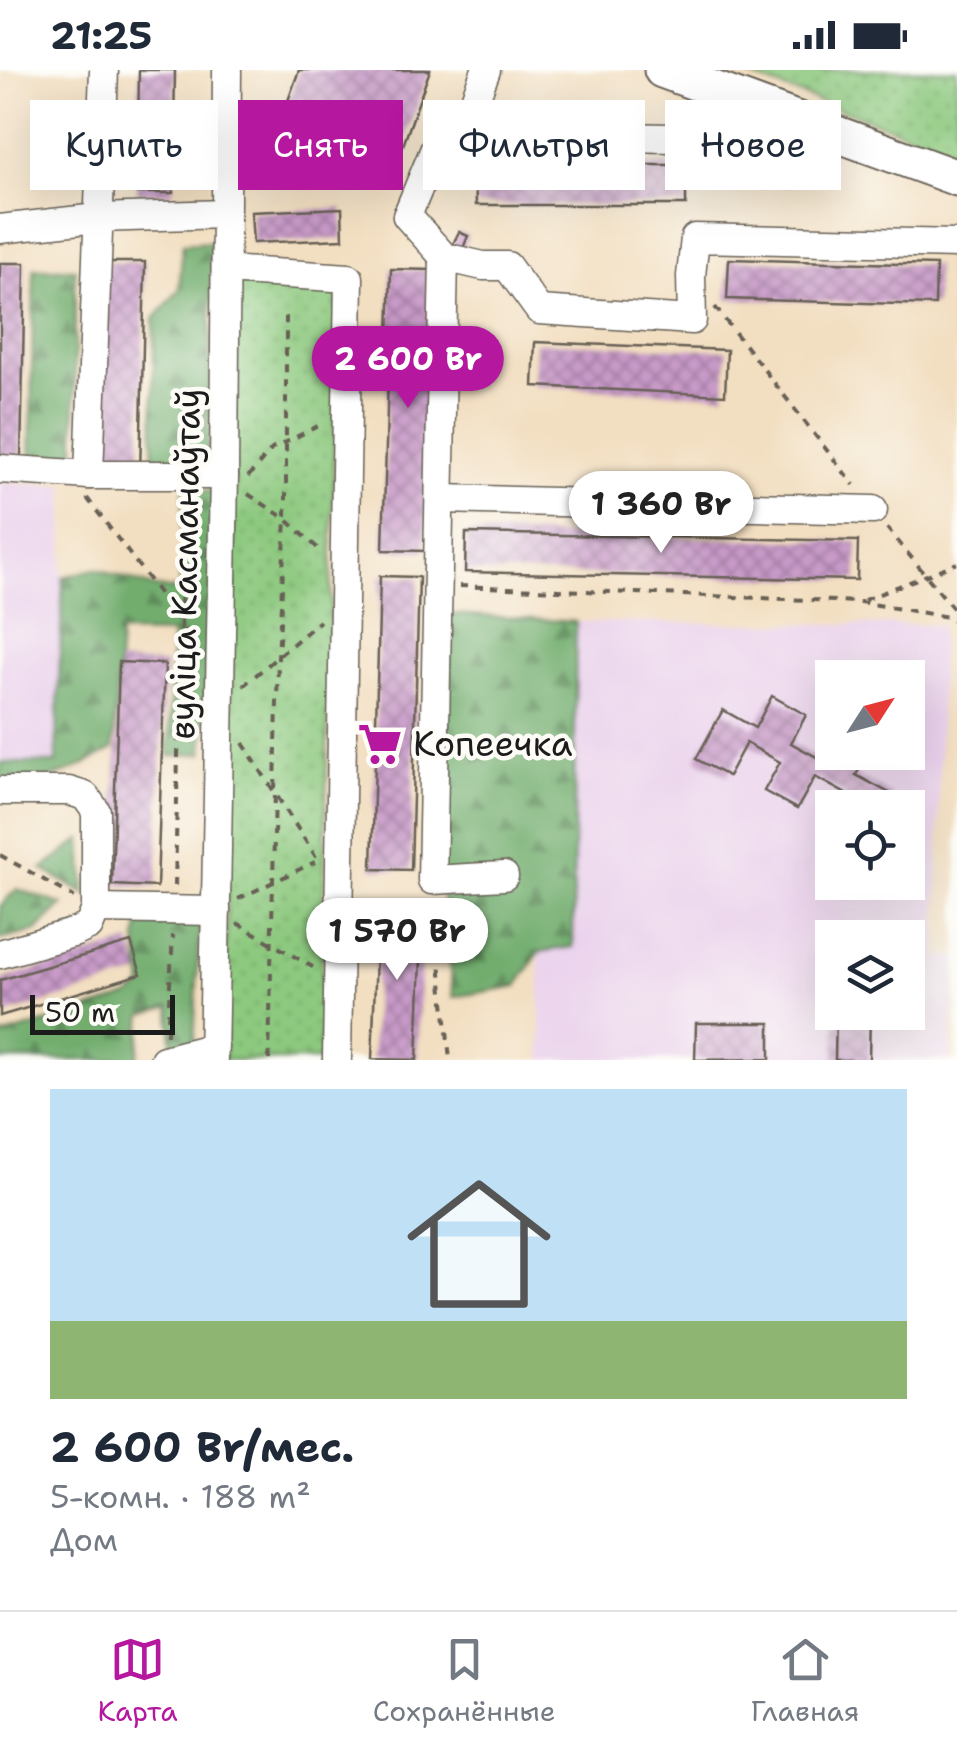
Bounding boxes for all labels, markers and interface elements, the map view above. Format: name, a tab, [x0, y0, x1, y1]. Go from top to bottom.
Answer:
text: 21:25	[50, 10, 152, 61]
chip: Купить	[30, 100, 218, 190]
chip: Снять	[238, 100, 403, 190]
chip: Фильтры	[423, 100, 645, 190]
chip: Новое	[665, 100, 841, 190]
pin: 2 600 Br	[305, 326, 511, 411]
text: 2 600 Br	[334, 337, 482, 380]
street label: вуліца Касманаўтаў	[158, 388, 211, 740]
pin: 1 360 Br	[558, 471, 764, 556]
text: 1 360 Br	[591, 482, 731, 525]
north arrow	[815, 660, 925, 770]
map controls	[815, 660, 925, 1030]
supermarket icon: Копеечка	[356, 720, 404, 768]
place label: Копеечка	[413, 720, 573, 767]
button: locate	[815, 790, 925, 900]
pin: 1 570 Br	[294, 898, 500, 983]
text: 1 570 Br	[328, 909, 466, 952]
button: layers	[815, 920, 925, 1030]
scale bar	[30, 990, 175, 1034]
text: 50 m	[45, 993, 115, 1031]
icon: home	[389, 1154, 569, 1334]
text: 2 600 Br/мес.	[50, 1419, 354, 1475]
text: 5-комн. · 188 m²	[50, 1475, 311, 1518]
text: Дом	[50, 1518, 118, 1561]
tab: Карта	[98, 1632, 178, 1730]
tab: Сохранённые	[373, 1632, 556, 1730]
tab: Главная	[751, 1632, 859, 1730]

